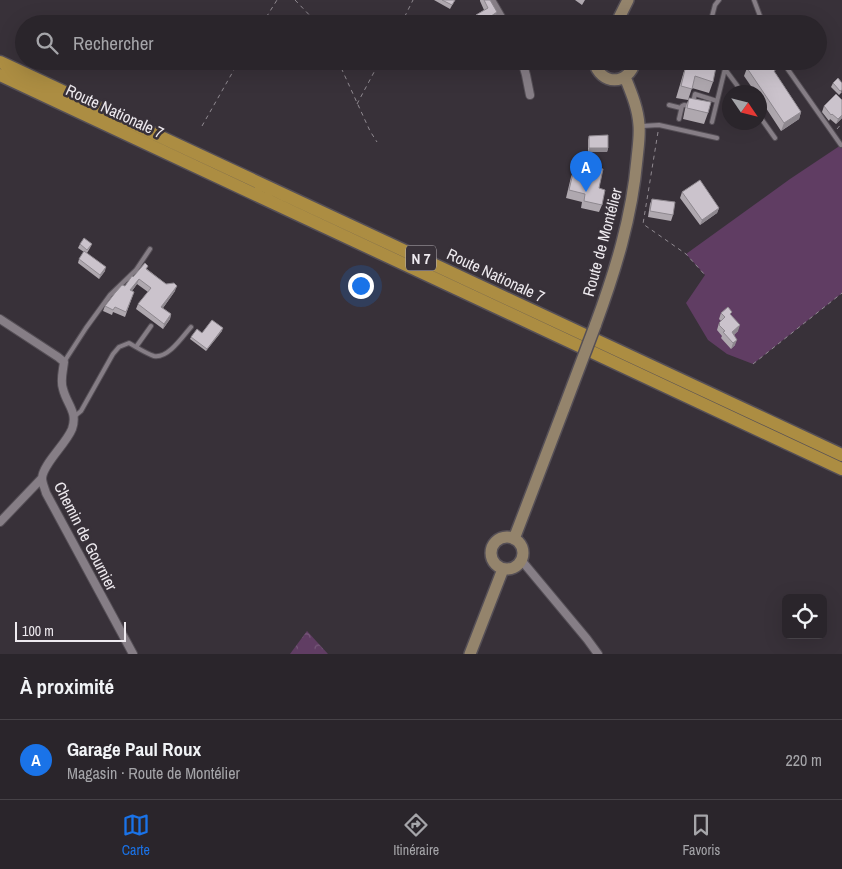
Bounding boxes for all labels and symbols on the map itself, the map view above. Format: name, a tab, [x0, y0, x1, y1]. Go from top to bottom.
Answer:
street label: Route Nationale 7	[62, 79, 168, 143]
north arrow	[722, 85, 767, 130]
pin: A	[570, 151, 602, 192]
street label: Route de Montélier	[577, 185, 627, 299]
street label: Route Nationale 7	[443, 243, 549, 307]
road number: N 7	[406, 246, 436, 270]
your location	[348, 273, 374, 299]
street label: Chemin de Gournier	[49, 478, 123, 595]
scale bar	[15, 619, 126, 642]

